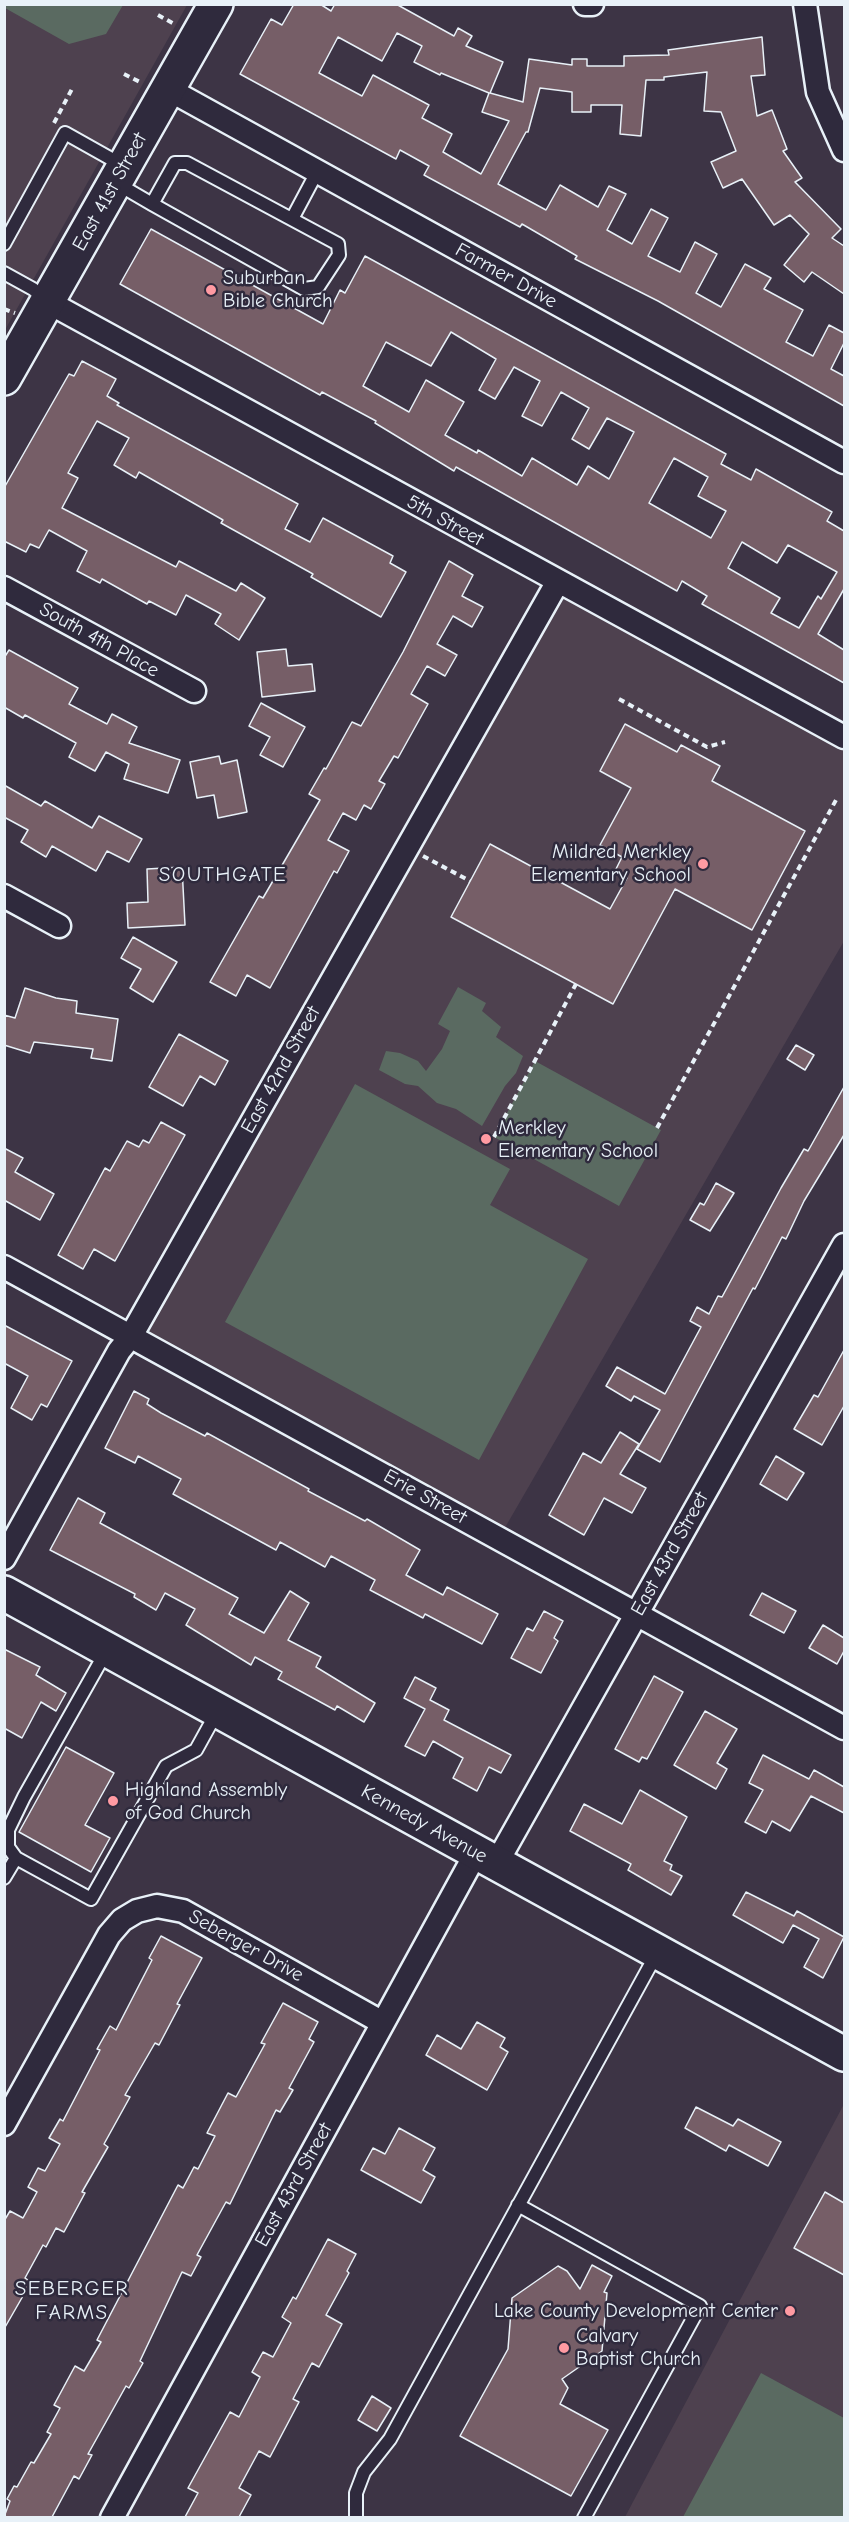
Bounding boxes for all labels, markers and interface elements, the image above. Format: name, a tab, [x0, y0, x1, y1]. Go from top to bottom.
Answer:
street label: East 41st Street	[68, 129, 152, 255]
street label: Farmer Drive	[451, 238, 561, 314]
place label: Suburban Bible Church	[223, 266, 333, 313]
marker: Suburban Bible Church	[204, 283, 218, 297]
street label: 5th Street	[402, 490, 488, 552]
street label: South 4th Place	[35, 597, 163, 683]
place label: Mildred Merkley Elementary School	[531, 840, 691, 887]
marker: Mildred Merkley Elementary School	[696, 857, 710, 871]
district label: SOUTHGATE	[159, 862, 287, 888]
street label: East 42nd Street	[236, 1002, 326, 1138]
place label: Merkley Elementary School	[498, 1116, 658, 1163]
marker: Merkley Elementary School	[479, 1132, 493, 1146]
street label: Erie Street	[379, 1464, 471, 1530]
street label: East 43rd Street	[626, 1488, 714, 1620]
place label: Highland Assembly of God Church	[125, 1778, 287, 1825]
street label: Kennedy Avenue	[357, 1779, 491, 1869]
marker: Highland Assembly of God Church	[106, 1794, 120, 1808]
street label: Seberger Drive	[184, 1905, 308, 1987]
street label: East 43rd Street	[250, 2119, 338, 2251]
district label: SEBERGER FARMS	[15, 2276, 129, 2326]
place label: Lake County Development Center	[494, 2299, 778, 2323]
marker: Lake County Development Center	[783, 2304, 797, 2318]
place label: Calvary Baptist Church	[576, 2324, 701, 2371]
marker: Calvary Baptist Church	[557, 2341, 571, 2355]

